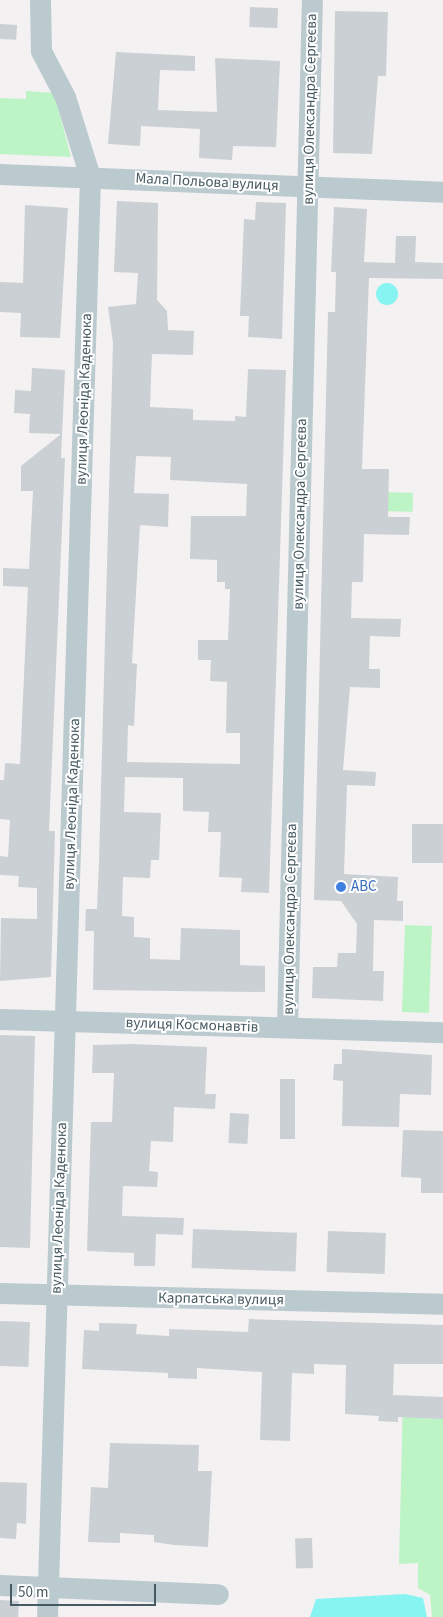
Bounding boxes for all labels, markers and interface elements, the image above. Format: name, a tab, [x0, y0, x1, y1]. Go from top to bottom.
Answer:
street label: вулиця Олександра Сергеєва	[299, 13, 321, 205]
street label: Мала Польова вулиця	[135, 169, 279, 195]
street label: вулиця Леоніда Каденюка	[72, 313, 96, 485]
street label: вулиця Олександра Сергеєва	[289, 418, 311, 610]
street label: вулиця Леоніда Каденюка	[60, 718, 84, 890]
street label: вулиця Олександра Сергеєва	[279, 823, 301, 1015]
place label: ABC	[351, 878, 377, 896]
marker: ABC	[335, 881, 347, 893]
street label: вулиця Космонавтів	[125, 1014, 259, 1036]
street label: вулиця Леоніда Каденюка	[47, 1122, 71, 1294]
street label: Карпатська вулиця	[158, 1289, 284, 1309]
scale bar	[12, 1574, 159, 1606]
text: 50 m	[18, 1582, 48, 1603]

